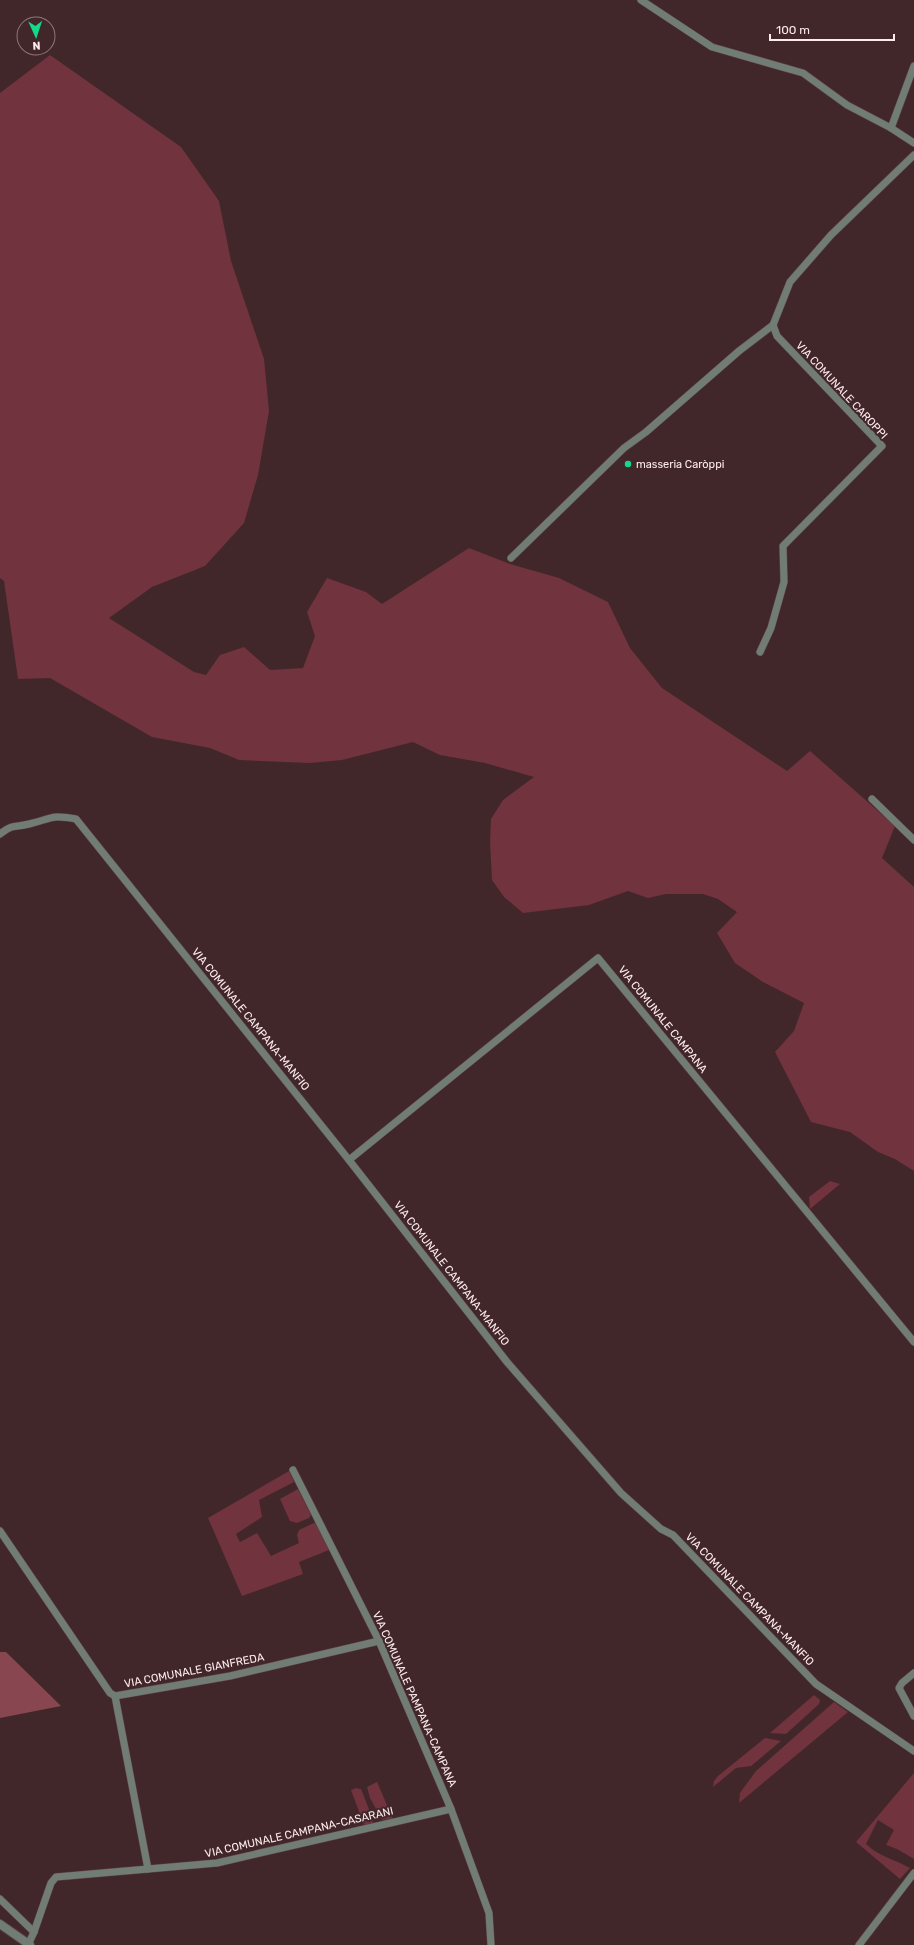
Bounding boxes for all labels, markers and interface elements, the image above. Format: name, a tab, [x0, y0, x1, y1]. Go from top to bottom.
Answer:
north arrow	[16, 16, 56, 56]
scale bar	[770, 16, 894, 42]
text: 100 m	[776, 23, 810, 37]
text: N	[32, 39, 41, 52]
street label: VIA COMUNALE CAROPPI	[793, 339, 890, 442]
place label: masseria Caròppi	[636, 458, 724, 471]
marker: masseria Caròppi	[623, 459, 633, 469]
street label: VIA COMUNALE CAMPANA-MANFIO	[189, 945, 312, 1093]
street label: VIA COMUNALE CAMPANA	[615, 963, 710, 1076]
street label: VIA COMUNALE CAMPANA-MANFIO	[391, 1198, 512, 1348]
street label: VIA COMUNALE CAMPANA-MANFIO	[683, 1530, 817, 1669]
street label: VIA COMUNALE PAMPANA-CAMPANA	[370, 1609, 460, 1790]
street label: VIA COMUNALE GIANFREDA	[123, 1650, 266, 1690]
street label: VIA COMUNALE CAMPANA-CASARANI	[204, 1804, 395, 1861]

